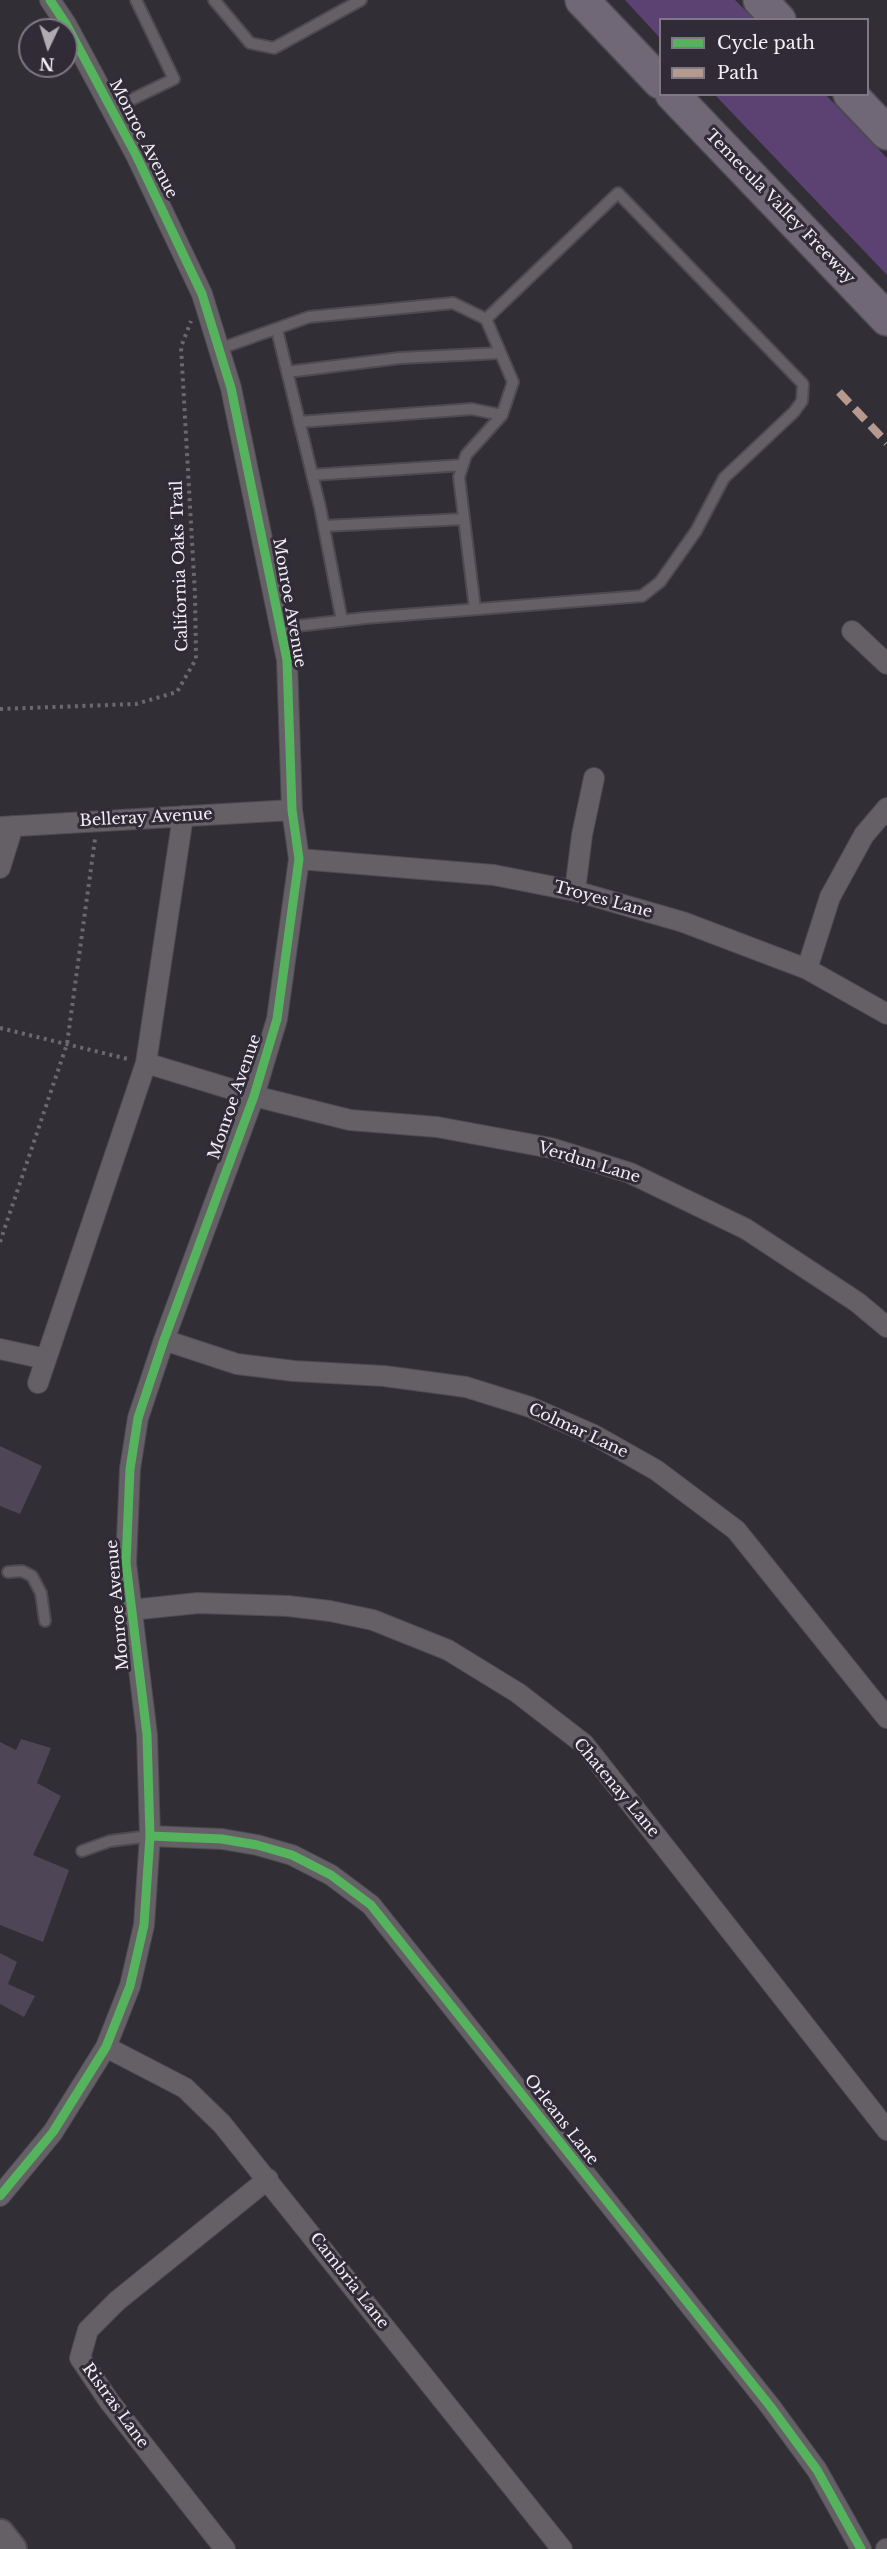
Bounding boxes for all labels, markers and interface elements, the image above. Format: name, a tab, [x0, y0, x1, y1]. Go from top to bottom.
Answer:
north arrow	[18, 18, 78, 78]
legend	[659, 18, 869, 96]
text: Cycle path	[717, 32, 815, 54]
text: N	[39, 53, 55, 74]
text: Path	[717, 62, 758, 84]
street label: Monroe Avenue	[105, 76, 181, 202]
street label: Temecula Valley Freeway	[701, 126, 859, 288]
street label: California Oaks Trail	[167, 480, 193, 652]
street label: Monroe Avenue	[268, 537, 310, 669]
street label: Belleray Avenue	[79, 805, 213, 831]
street label: Troyes Lane	[552, 878, 654, 922]
street label: Monroe Avenue	[205, 1032, 265, 1162]
street label: Verdun Lane	[536, 1138, 642, 1188]
street label: Colmar Lane	[525, 1400, 631, 1462]
street label: Monroe Avenue	[103, 1539, 133, 1671]
street label: Chatenay Lane	[569, 1735, 663, 1841]
street label: Orleans Lane	[520, 2071, 602, 2169]
street label: Cambria Lane	[306, 2229, 392, 2333]
street label: Ristras Lane	[78, 2360, 152, 2452]

